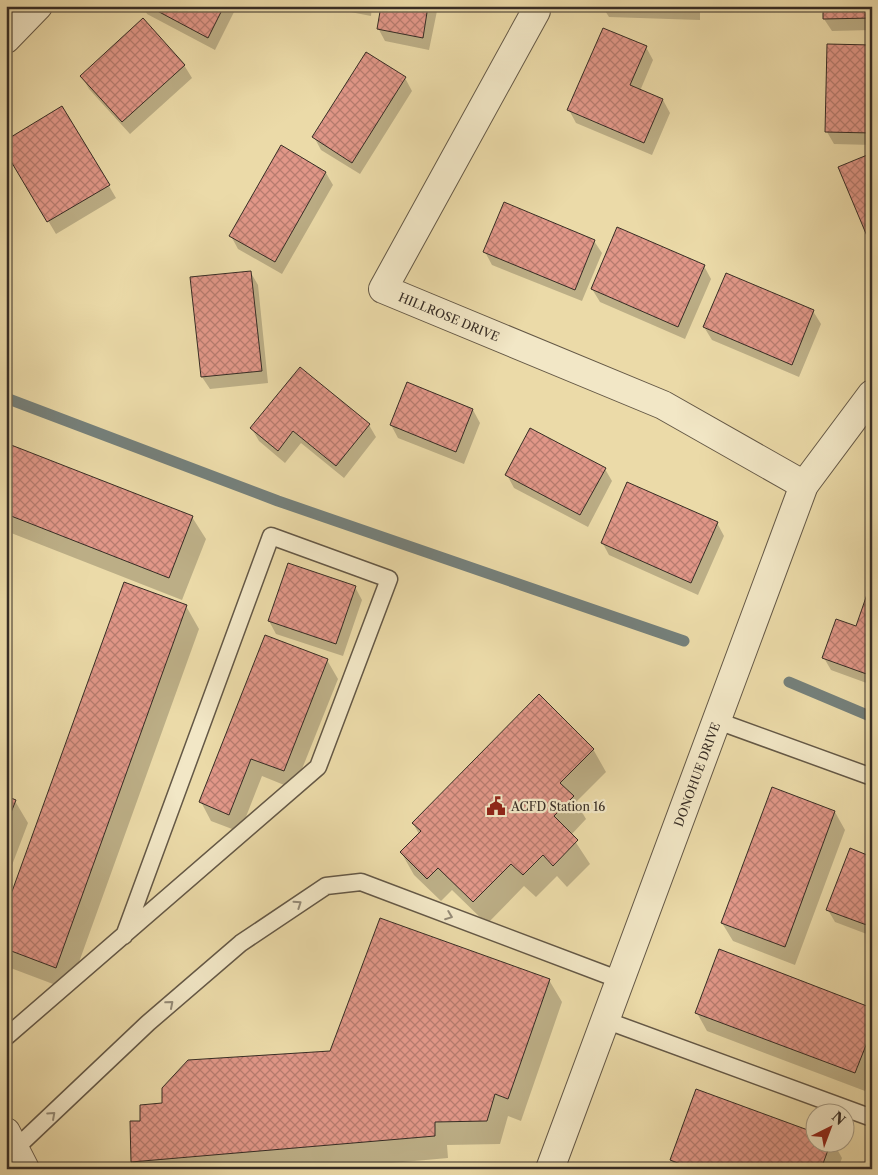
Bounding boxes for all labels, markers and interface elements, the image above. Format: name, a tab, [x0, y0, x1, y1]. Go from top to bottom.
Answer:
street label: HILLROSE DRIVE	[397, 289, 502, 344]
street label: DONOHUE DRIVE	[670, 720, 723, 829]
public building icon: ACFD Station 16	[485, 795, 507, 817]
place label: ACFD Station 16	[510, 799, 605, 814]
one-way arrow	[293, 901, 302, 910]
one-way arrow	[444, 910, 453, 920]
one-way arrow	[165, 1001, 174, 1010]
north arrow	[806, 1102, 856, 1152]
text: N	[828, 1108, 849, 1129]
one-way arrow	[47, 1112, 56, 1121]

